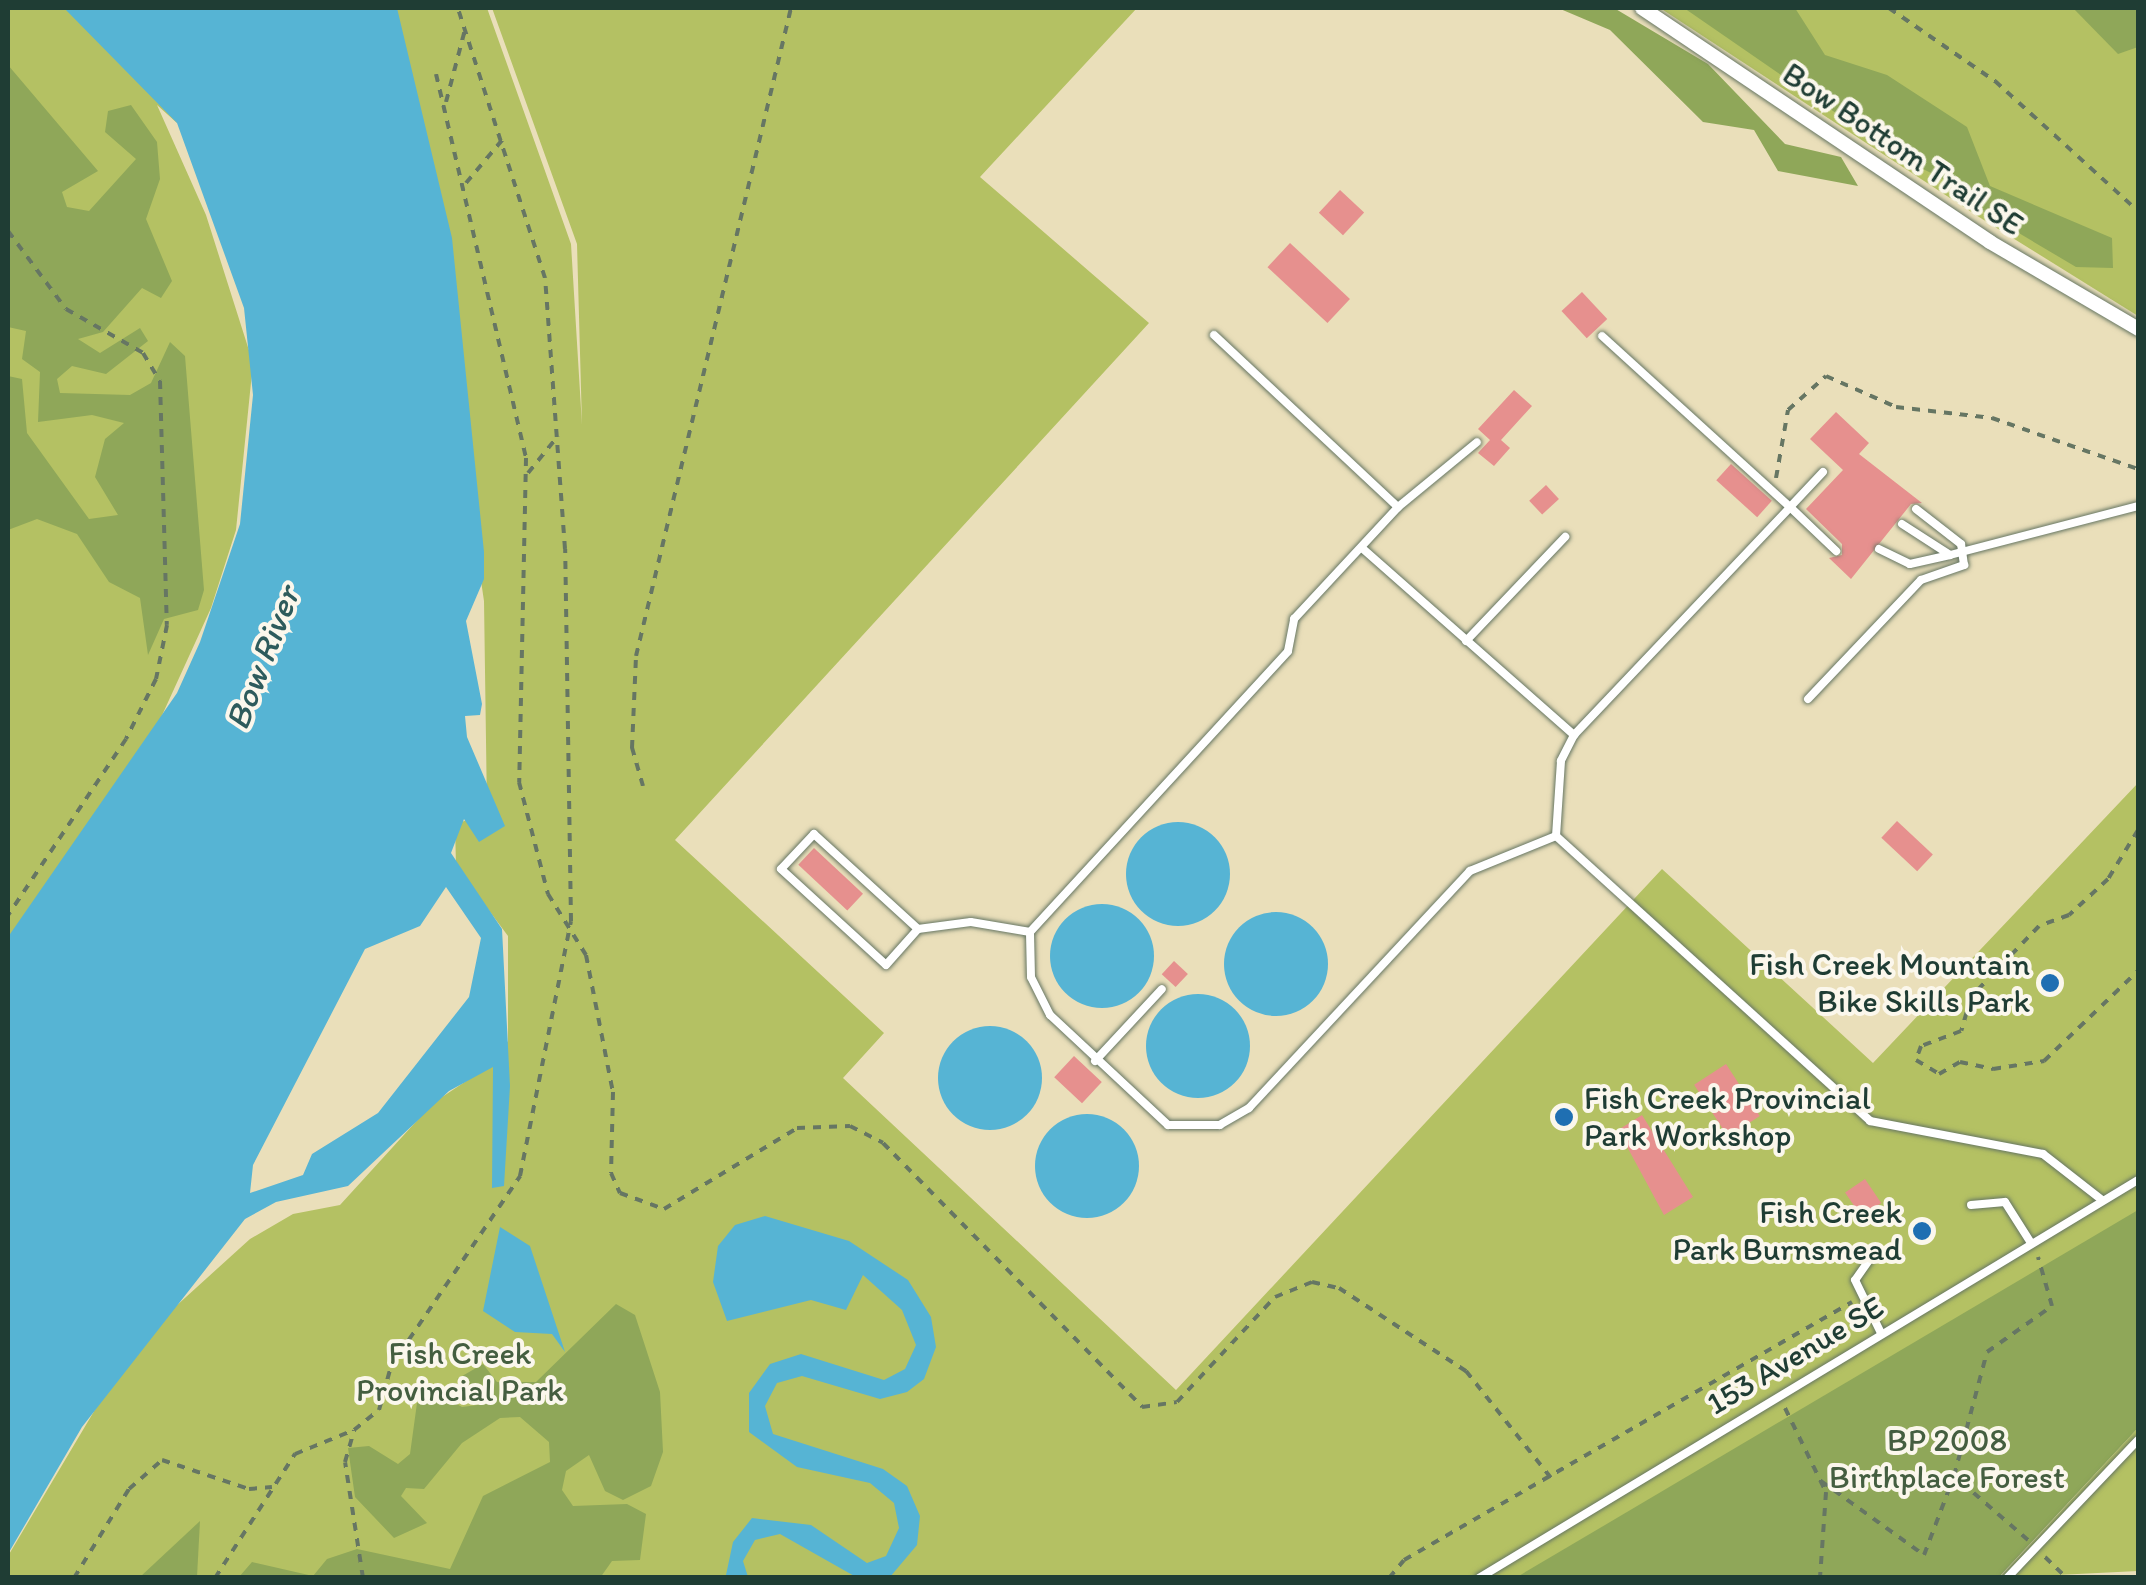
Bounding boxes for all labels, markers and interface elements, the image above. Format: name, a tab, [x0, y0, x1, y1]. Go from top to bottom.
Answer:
street label: Bow Bottom Trail SE	[1776, 54, 2030, 244]
water label: Bow River	[216, 581, 308, 735]
place label: Fish Creek Mountain Bike Skills Park	[1749, 946, 2030, 1021]
marker: Fish Creek Mountain Bike Skills Park	[2039, 972, 2061, 994]
place label: Fish Creek Provincial Park Workshop	[1584, 1080, 1871, 1155]
marker: Fish Creek Provincial Park Workshop	[1553, 1106, 1575, 1128]
place label: Fish Creek Park Burnsmead	[1673, 1194, 1902, 1269]
marker: Fish Creek Park Burnsmead	[1911, 1220, 1933, 1242]
street label: 153 Avenue SE	[1700, 1287, 1890, 1423]
park label: Fish Creek Provincial Park	[356, 1335, 564, 1410]
park label: BP 2008 Birthplace Forest	[1829, 1422, 2065, 1497]

